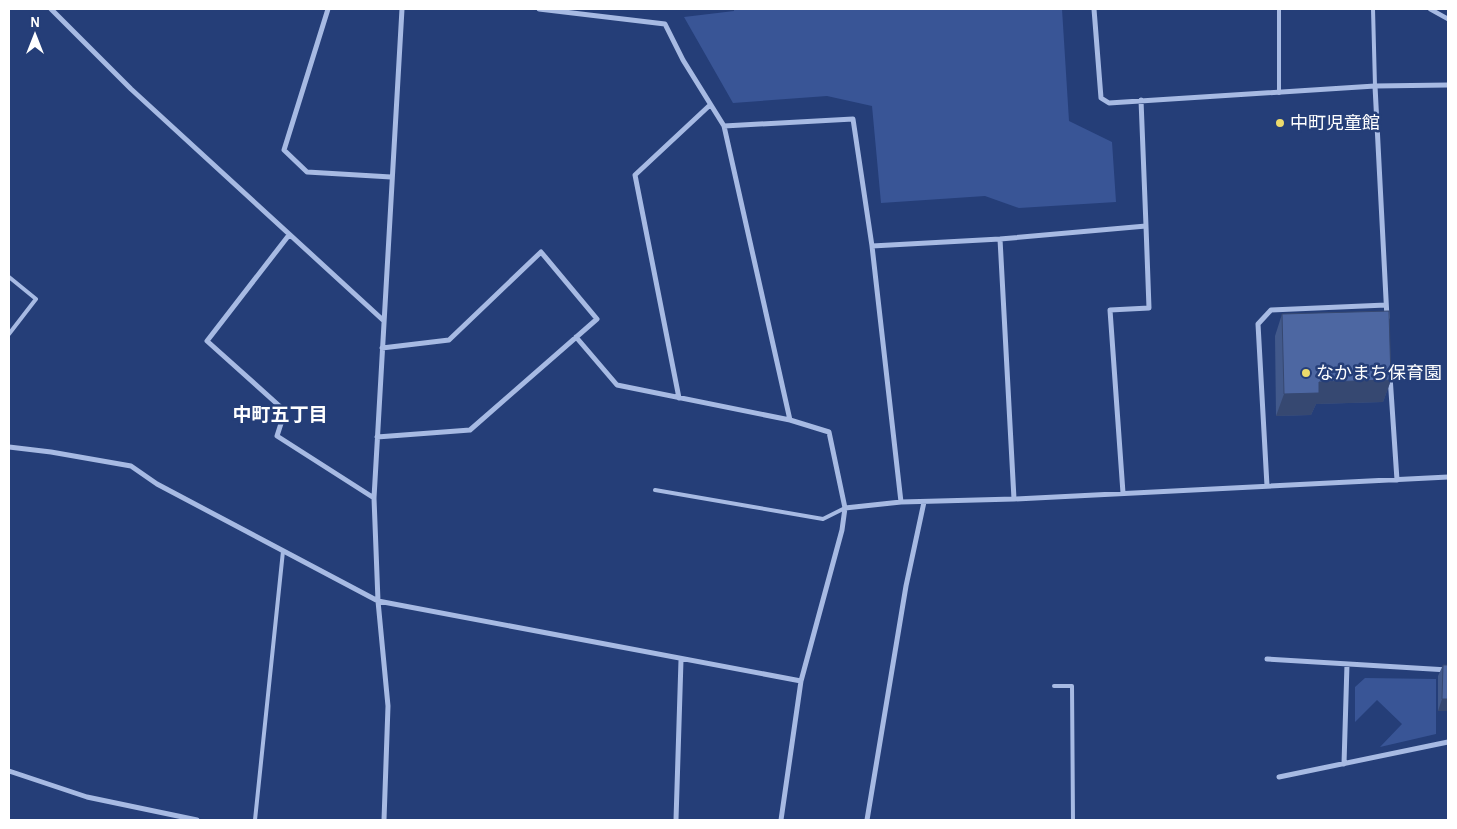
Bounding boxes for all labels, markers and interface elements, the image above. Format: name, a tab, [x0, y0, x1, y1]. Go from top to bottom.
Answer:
north arrow	[10, 10, 60, 60]
text: N	[30, 16, 40, 30]
place label: 中町児童館	[1290, 114, 1380, 133]
marker: 中町児童館	[1274, 117, 1286, 129]
place label: なかまち保育園	[1316, 364, 1442, 383]
marker: なかまち保育園	[1300, 367, 1312, 379]
district label: 中町五丁目	[232, 405, 328, 425]

